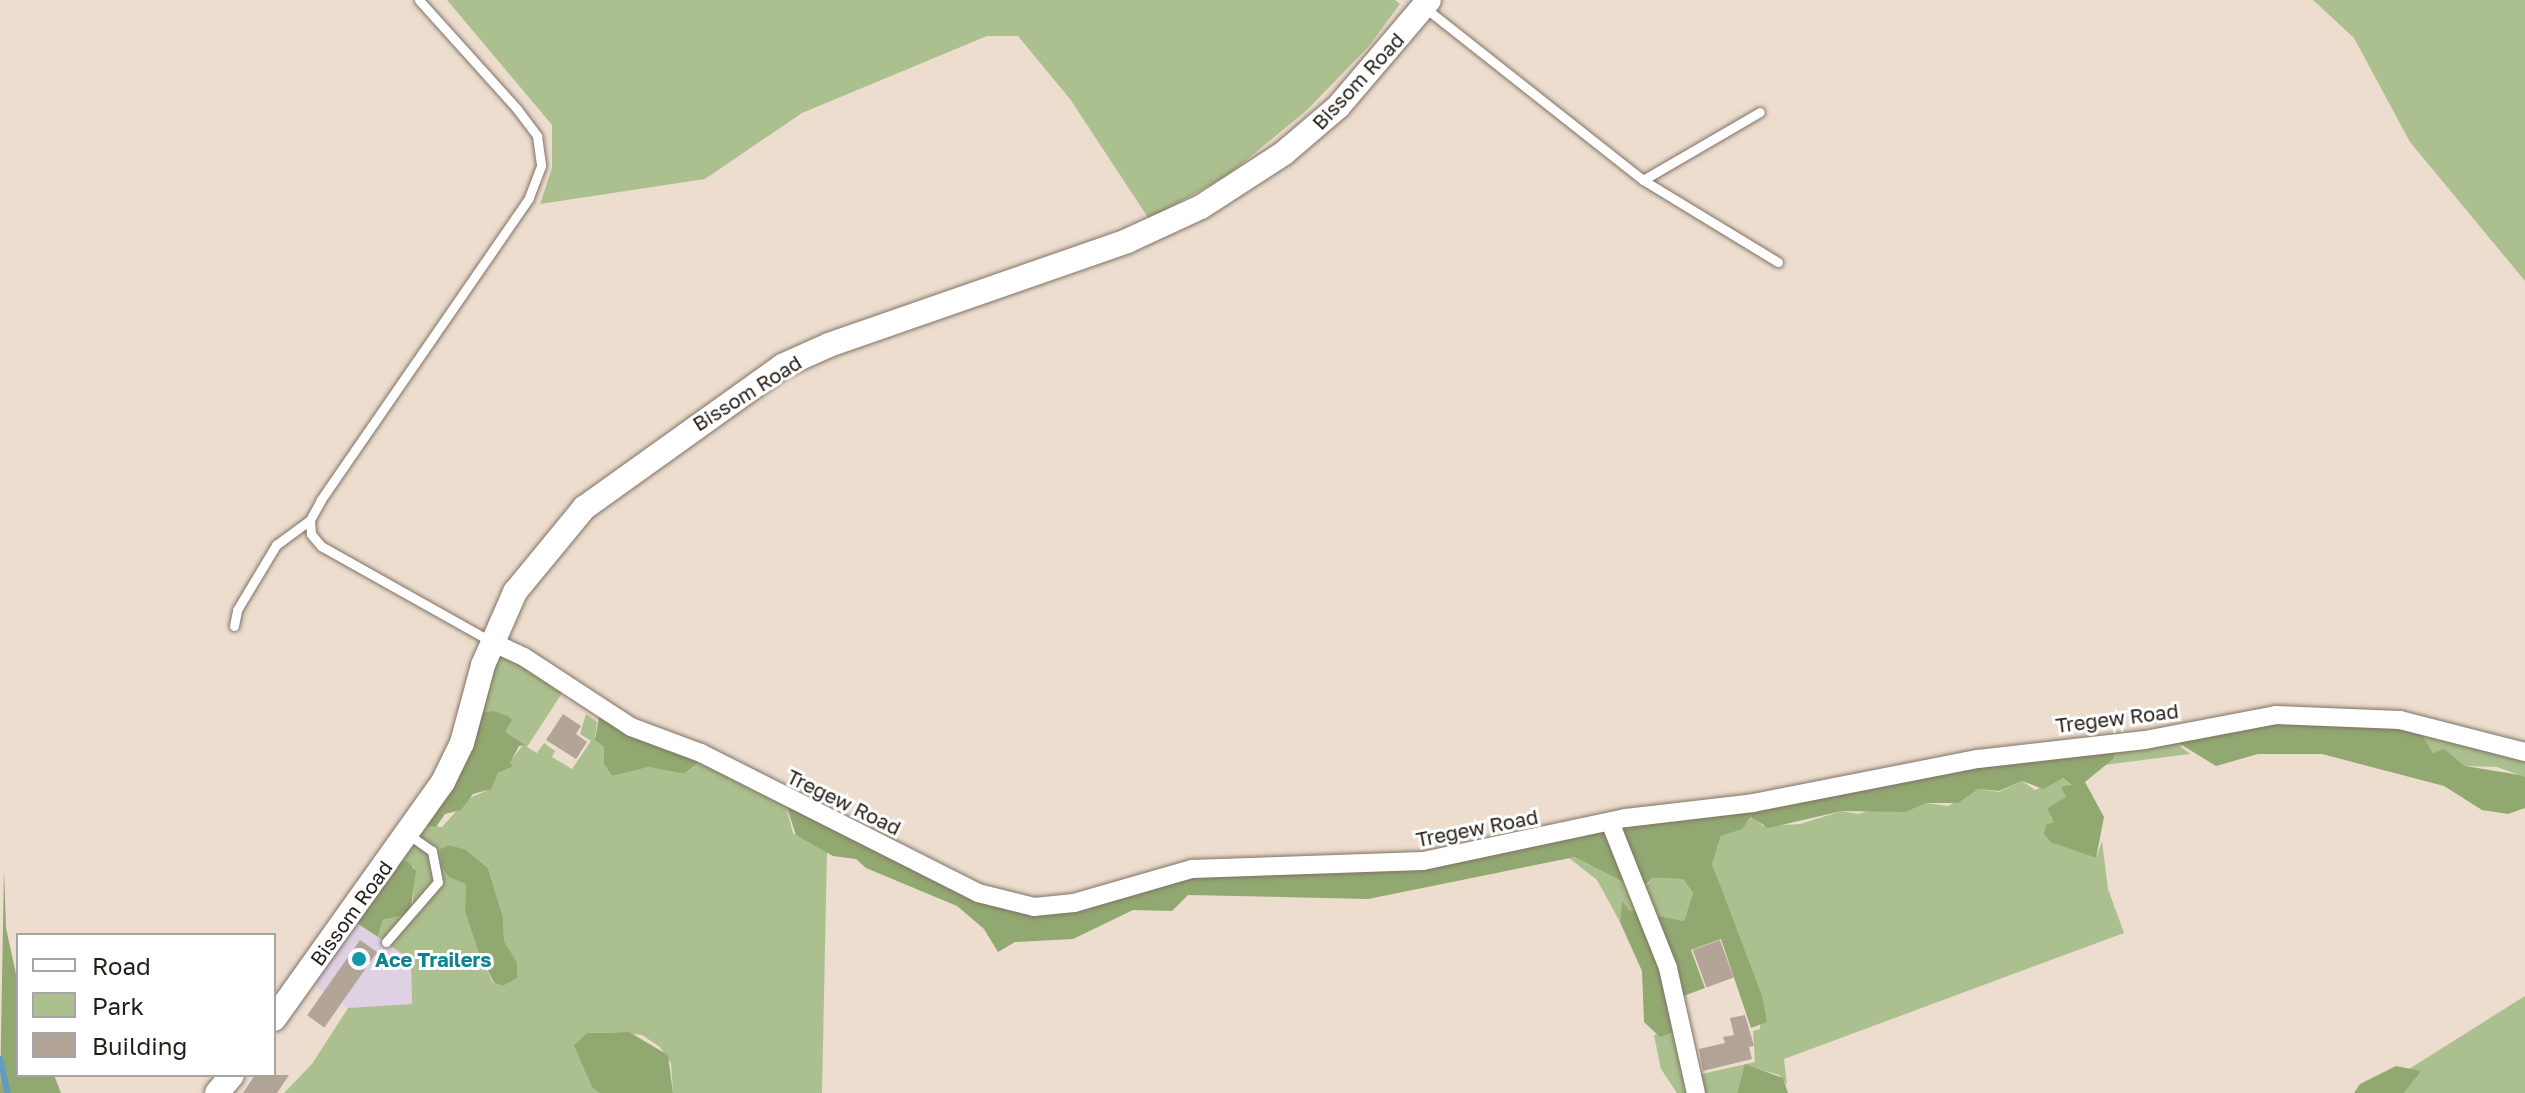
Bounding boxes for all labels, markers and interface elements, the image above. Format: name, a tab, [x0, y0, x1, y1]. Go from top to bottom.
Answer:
street label: Bissom Road	[1307, 28, 1409, 134]
street label: Bissom Road	[688, 350, 806, 436]
street label: Tregew Road	[2054, 699, 2180, 737]
street label: Tregew Road	[783, 764, 905, 840]
street label: Tregew Road	[1414, 804, 1540, 852]
street label: Bissom Road	[305, 856, 397, 970]
legend	[16, 933, 276, 1077]
place label: Ace Trailers	[375, 947, 491, 971]
marker: Ace Trailers	[350, 950, 368, 968]
text: Road	[92, 951, 151, 980]
text: Park	[92, 991, 144, 1020]
text: Building	[92, 1031, 187, 1060]

